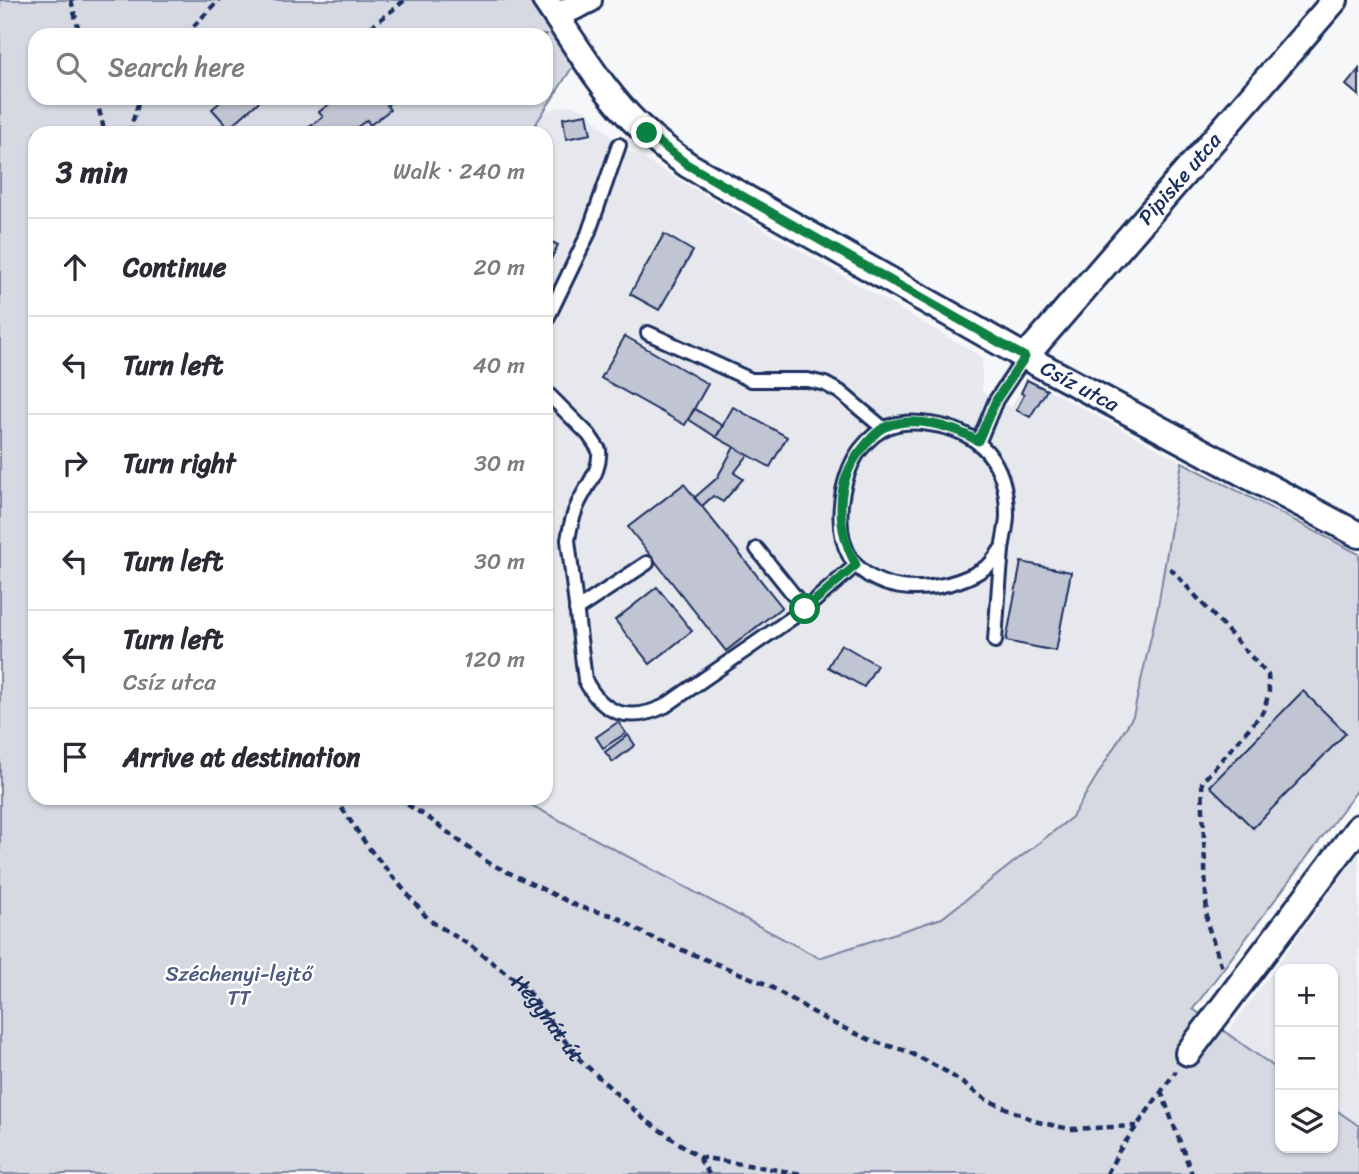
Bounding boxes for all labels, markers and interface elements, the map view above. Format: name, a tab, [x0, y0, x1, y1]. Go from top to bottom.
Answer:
search box	[28, 28, 553, 105]
text: Search here	[108, 44, 245, 90]
icon: search	[52, 48, 90, 86]
route end	[631, 117, 662, 148]
street label: Pipiske utca	[1128, 123, 1232, 234]
text: 3 min	[56, 145, 128, 199]
text: Walk · 240 m	[393, 151, 525, 192]
text: Continue	[123, 244, 226, 290]
text: 20 m	[474, 247, 525, 288]
icon: ahead	[56, 248, 94, 286]
text: Turn left	[123, 342, 223, 388]
text: 40 m	[472, 345, 525, 386]
icon: left	[56, 346, 94, 384]
street label: Csíz utca	[1033, 349, 1126, 423]
text: Turn right	[123, 440, 236, 486]
text: 30 m	[474, 443, 525, 484]
icon: right	[56, 444, 94, 482]
text: Turn left	[123, 538, 223, 584]
text: 30 m	[474, 541, 525, 582]
icon: left	[56, 542, 94, 580]
route start	[789, 593, 820, 624]
text: Turn left	[123, 616, 223, 662]
text: 120 m	[464, 639, 525, 680]
icon: left	[56, 640, 94, 678]
text: Csíz utca	[123, 662, 216, 703]
text: Arrive at destination	[123, 734, 360, 780]
icon: arrive	[56, 738, 94, 776]
park label: Széchenyi-lejtő TT	[166, 955, 314, 1017]
street label: Hegyhát út	[503, 964, 594, 1071]
map controls	[1275, 964, 1338, 1153]
button: +	[1275, 964, 1338, 1027]
button: −	[1275, 1027, 1338, 1090]
button: layers	[1275, 1090, 1338, 1153]

